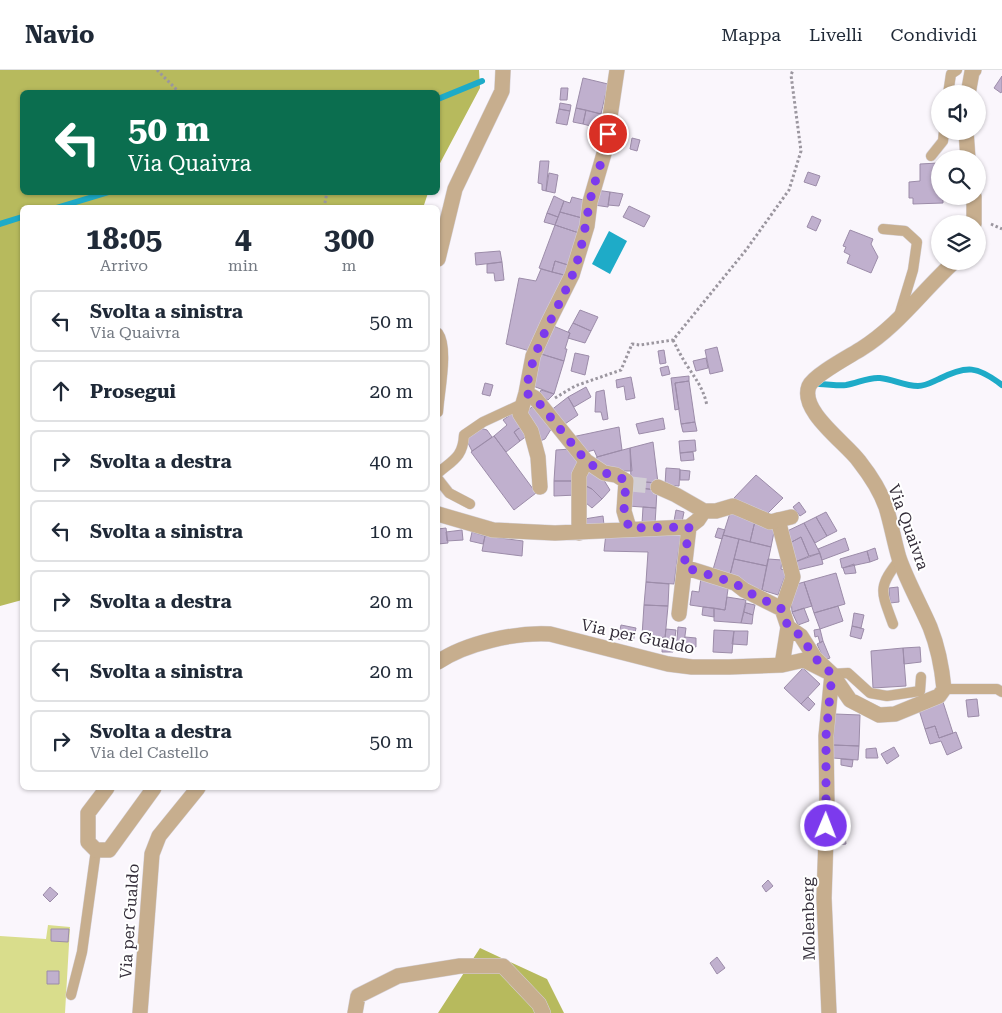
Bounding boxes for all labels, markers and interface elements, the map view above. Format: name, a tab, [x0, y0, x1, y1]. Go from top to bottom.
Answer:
text: Navio	[25, 21, 94, 49]
text: Mappa	[721, 24, 781, 45]
text: Livelli	[809, 24, 863, 45]
text: Condividi	[891, 24, 977, 45]
map controls	[931, 85, 986, 270]
button: sound	[931, 85, 986, 140]
text: 50 m	[128, 109, 210, 150]
icon: left	[45, 110, 110, 175]
pin	[587, 113, 629, 155]
icon: arrive	[594, 120, 622, 148]
button: search	[931, 150, 986, 205]
text: Via Quaivra	[128, 151, 252, 176]
button: layers	[931, 215, 986, 270]
text: 18:05	[86, 221, 162, 256]
text: 4	[235, 221, 251, 256]
text: 300	[324, 221, 374, 256]
text: Arrivo	[100, 256, 148, 275]
text: min	[228, 256, 258, 275]
text: m	[342, 256, 356, 275]
text: Svolta a sinistra	[90, 300, 243, 323]
icon: left	[47, 307, 75, 335]
text: 50 m	[370, 310, 413, 333]
text: Via Quaivra	[90, 323, 180, 342]
icon: ahead	[47, 377, 75, 405]
text: Prosegui	[90, 380, 176, 403]
text: 20 m	[370, 380, 413, 403]
icon: right	[47, 447, 75, 475]
text: Svolta a destra	[90, 450, 232, 473]
text: 40 m	[370, 450, 413, 473]
street label: Via Quaivra	[884, 482, 933, 573]
icon: left	[47, 517, 75, 545]
text: Svolta a sinistra	[90, 520, 243, 543]
text: 10 m	[370, 520, 413, 543]
icon: right	[47, 587, 75, 615]
text: Svolta a destra	[90, 590, 232, 613]
text: 20 m	[370, 590, 413, 613]
street label: Via per Gualdo	[579, 615, 696, 658]
icon: left	[47, 657, 75, 685]
text: Svolta a sinistra	[90, 660, 243, 683]
text: 20 m	[370, 660, 413, 683]
text: Svolta a destra	[90, 720, 232, 743]
icon: right	[47, 727, 75, 755]
text: 50 m	[370, 730, 413, 753]
text: Via del Castello	[90, 743, 209, 762]
position arrow	[799, 799, 851, 851]
street label: Via per Gualdo	[116, 863, 143, 979]
street label: Molenberg	[798, 876, 819, 961]

